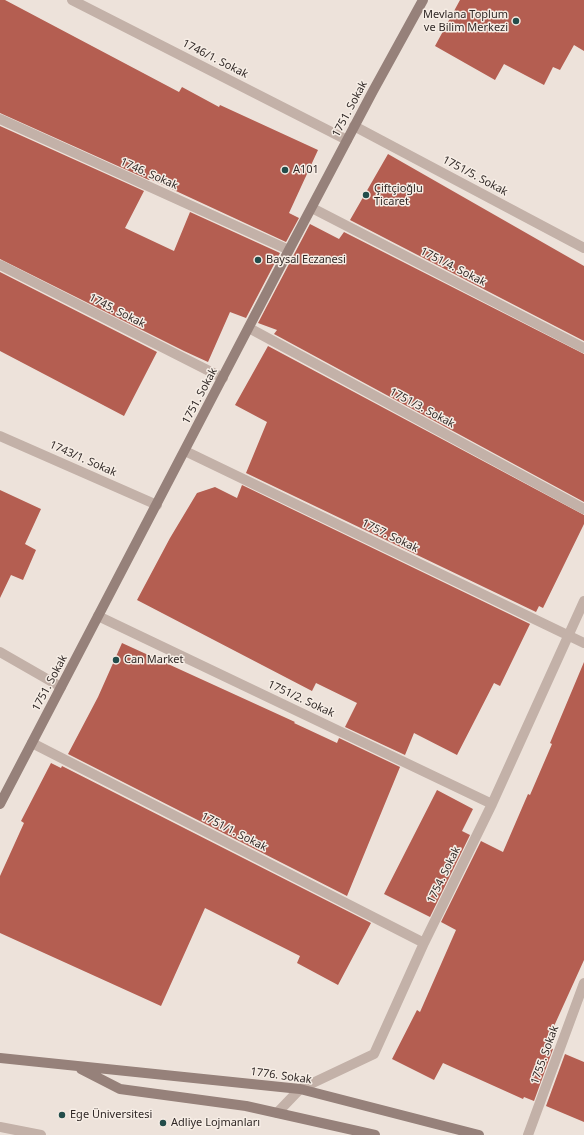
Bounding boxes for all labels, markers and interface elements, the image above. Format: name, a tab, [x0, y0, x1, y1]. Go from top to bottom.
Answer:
place label: Mevlana Toplum ve Bilim Merkezi	[423, 8, 508, 34]
marker: Mevlana Toplum ve Bilim Merkezi	[511, 16, 521, 26]
street label: 1746/1. Sokak	[180, 37, 250, 81]
street label: 1751. Sokak	[330, 79, 370, 139]
street label: 1751/5. Sokak	[440, 153, 510, 199]
street label: 1746. Sokak	[118, 155, 180, 193]
place label: A101	[293, 163, 319, 177]
marker: A101	[280, 165, 290, 175]
place label: Çiftçioğlu Ticaret	[374, 182, 423, 208]
marker: Çiftçioğlu Ticaret	[361, 190, 371, 200]
street label: 1751/4. Sokak	[418, 245, 488, 289]
place label: Baysal Eczanesi	[266, 253, 346, 267]
marker: Baysal Eczanesi	[253, 255, 263, 265]
street label: 1745. Sokak	[87, 291, 147, 331]
street label: 1751. Sokak	[180, 366, 220, 426]
street label: 1751/3. Sokak	[387, 385, 457, 431]
street label: 1743/1. Sokak	[47, 438, 119, 480]
street label: 1757. Sokak	[359, 517, 421, 555]
street label: 1751. Sokak	[30, 653, 70, 713]
place label: Can Market	[124, 653, 184, 667]
marker: Can Market	[111, 655, 121, 665]
street label: 1751/2. Sokak	[266, 678, 336, 720]
street label: 1751/1. Sokak	[199, 810, 269, 854]
street label: 1754. Sokak	[425, 844, 463, 906]
street label: 1755. Sokak	[528, 1024, 562, 1086]
street label: 1776. Sokak	[250, 1065, 312, 1087]
place label: Ege Üniversitesi	[70, 1108, 152, 1122]
marker: Ege Üniversitesi	[57, 1110, 67, 1120]
place label: Adliye Lojmanları	[171, 1116, 260, 1130]
marker: Adliye Lojmanları	[158, 1118, 168, 1128]

